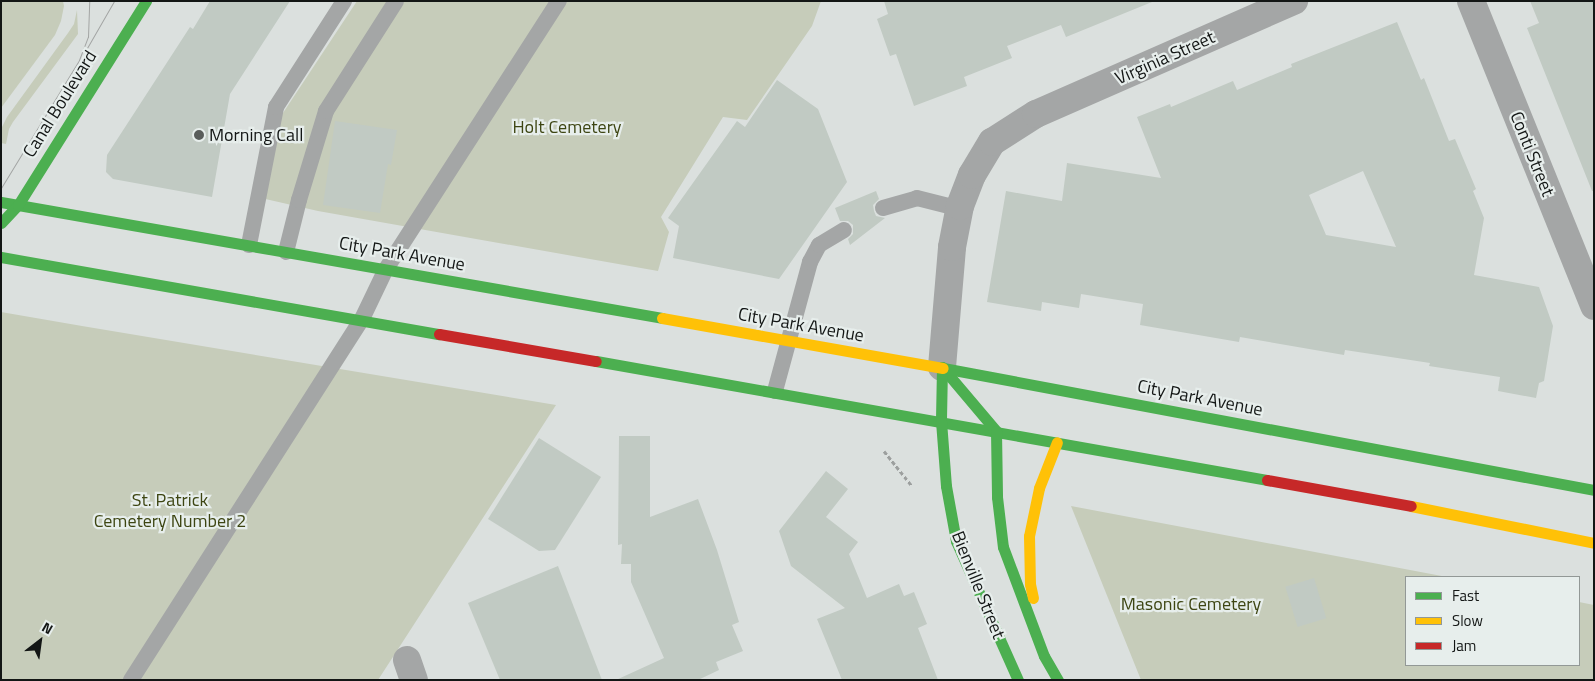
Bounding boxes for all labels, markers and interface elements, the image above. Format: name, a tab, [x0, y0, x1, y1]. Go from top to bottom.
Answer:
street label: Virginia Street	[1112, 26, 1218, 90]
street label: Canal Boulevard	[19, 47, 101, 161]
street label: Conti Street	[1505, 109, 1559, 199]
park label: Holt Cemetery	[512, 116, 622, 138]
place label: Morning Call	[209, 124, 303, 146]
marker: Morning Call	[193, 129, 205, 141]
street label: City Park Avenue	[337, 232, 467, 276]
street label: City Park Avenue	[736, 303, 866, 347]
street label: City Park Avenue	[1135, 375, 1265, 421]
park label: St. Patrick Cemetery Number 2	[94, 490, 246, 532]
street label: Bienville Street	[947, 528, 1009, 642]
legend	[1405, 576, 1580, 666]
text: Fast	[1452, 584, 1479, 607]
park label: Masonic Cemetery	[1121, 593, 1261, 615]
text: Slow	[1452, 609, 1483, 632]
north arrow	[15, 616, 65, 666]
text: N	[38, 616, 57, 639]
text: Jam	[1452, 634, 1476, 657]

